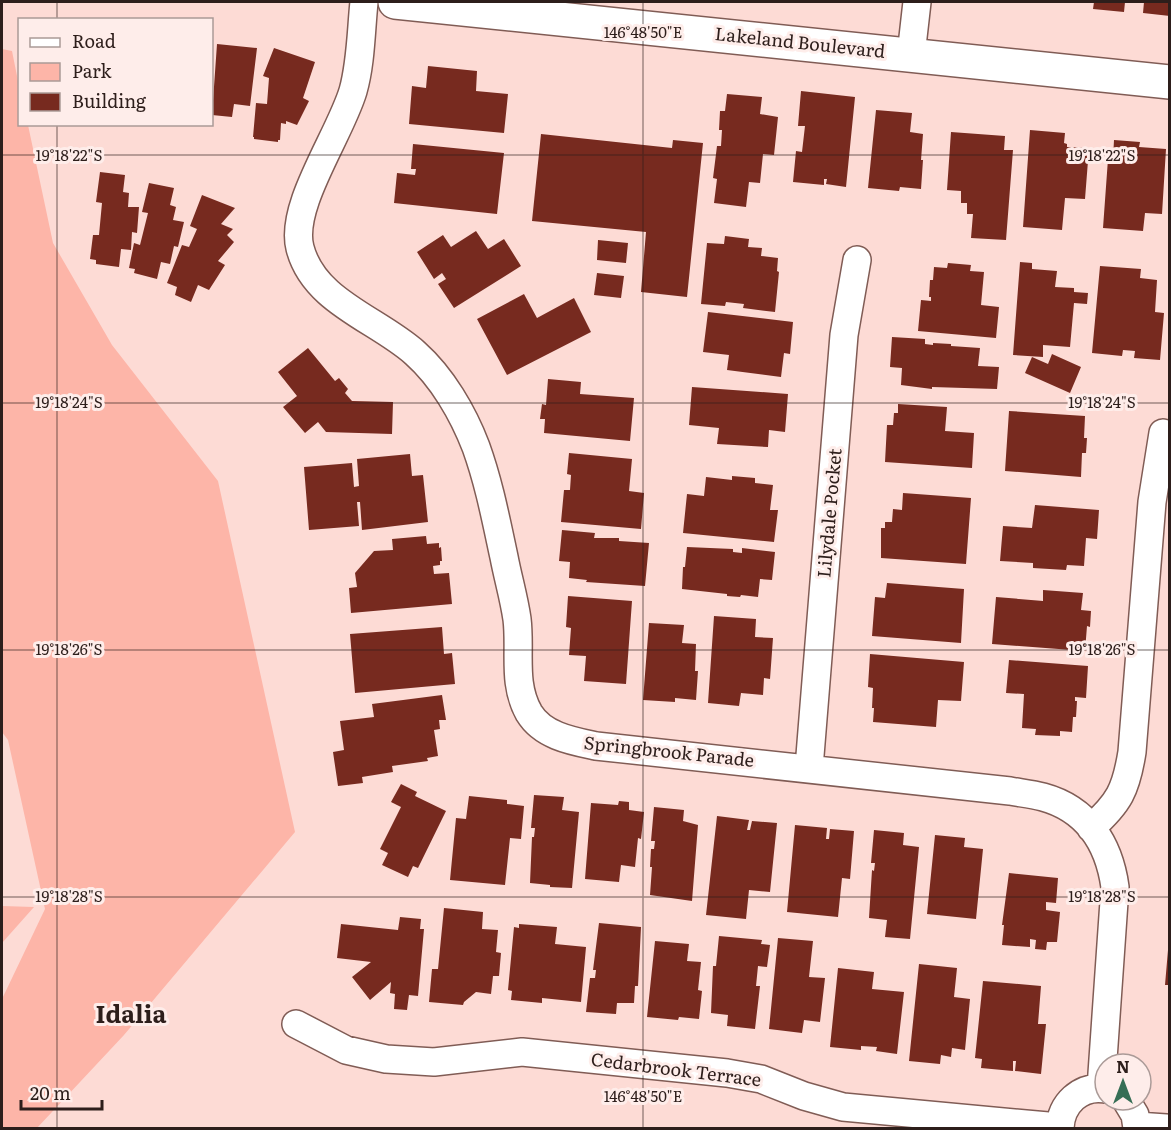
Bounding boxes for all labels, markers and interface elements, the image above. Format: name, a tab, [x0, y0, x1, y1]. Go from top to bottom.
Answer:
legend	[18, 18, 213, 126]
street label: Lakeland Boulevard	[714, 19, 887, 64]
text: 146°48'50"E	[604, 20, 682, 43]
text: Road	[72, 27, 116, 54]
text: Park	[72, 57, 113, 84]
text: Building	[72, 87, 147, 114]
text: 19°18'22"S	[36, 143, 102, 166]
text: 19°18'22"S	[1069, 143, 1135, 166]
text: 19°18'24"S	[35, 390, 103, 413]
text: 19°18'24"S	[1068, 390, 1136, 413]
street label: Lilydale Pocket	[809, 446, 848, 579]
text: 19°18'26"S	[35, 637, 103, 660]
text: 19°18'26"S	[1068, 637, 1136, 660]
street label: Springbrook Parade	[583, 728, 756, 773]
text: 19°18'28"S	[35, 884, 103, 907]
text: 19°18'28"S	[1068, 884, 1136, 907]
district label: Idalia	[96, 995, 167, 1030]
street label: Cedarbrook Terrace	[590, 1045, 763, 1092]
north arrow	[1093, 1052, 1153, 1112]
text: N	[1116, 1054, 1130, 1078]
scale bar	[21, 1073, 102, 1111]
text: 20 m	[30, 1079, 71, 1106]
text: 146°48'50"E	[604, 1084, 682, 1107]

